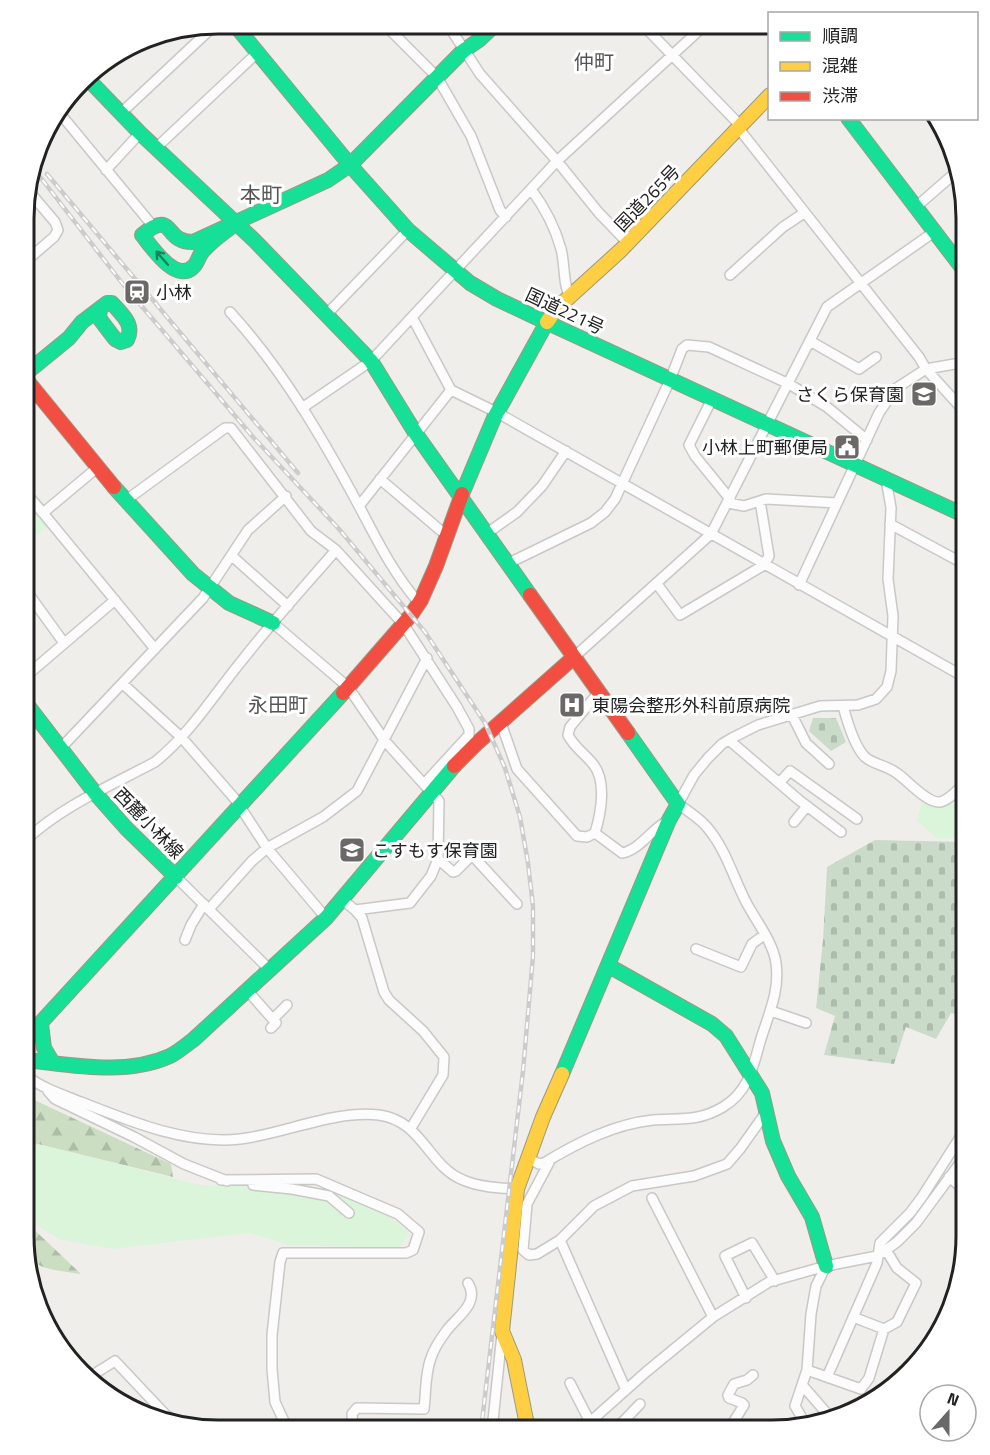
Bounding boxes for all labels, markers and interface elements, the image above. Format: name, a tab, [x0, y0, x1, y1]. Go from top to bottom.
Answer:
legend	[768, 12, 978, 120]
text: 順調	[822, 22, 858, 49]
district label: 仲町	[574, 46, 614, 77]
text: 混雑	[822, 52, 858, 79]
text: 渋滞	[822, 82, 858, 109]
street label: 国道265号	[608, 158, 686, 238]
district label: 本町	[240, 178, 282, 210]
one-way arrow	[155, 251, 169, 266]
station icon: 小林	[122, 277, 152, 307]
place label: 小林	[156, 279, 192, 306]
street label: 国道221号	[521, 281, 609, 341]
school or university icon: さくら保育園	[909, 379, 939, 409]
place label: さくら保育園	[796, 381, 904, 408]
public building icon: 小林上町郵便局	[832, 432, 862, 462]
place label: 小林上町郵便局	[702, 434, 828, 461]
district label: 永田町	[248, 689, 308, 720]
hospital icon: 東陽会整形外科前原病院	[557, 690, 587, 720]
place label: 東陽会整形外科前原病院	[592, 692, 790, 719]
street label: 西麓小林線	[108, 781, 190, 865]
school or university icon: こすもす保育園	[337, 835, 367, 865]
place label: こすもす保育園	[372, 837, 498, 864]
north arrow	[918, 1383, 978, 1443]
text: N	[944, 1386, 963, 1412]

